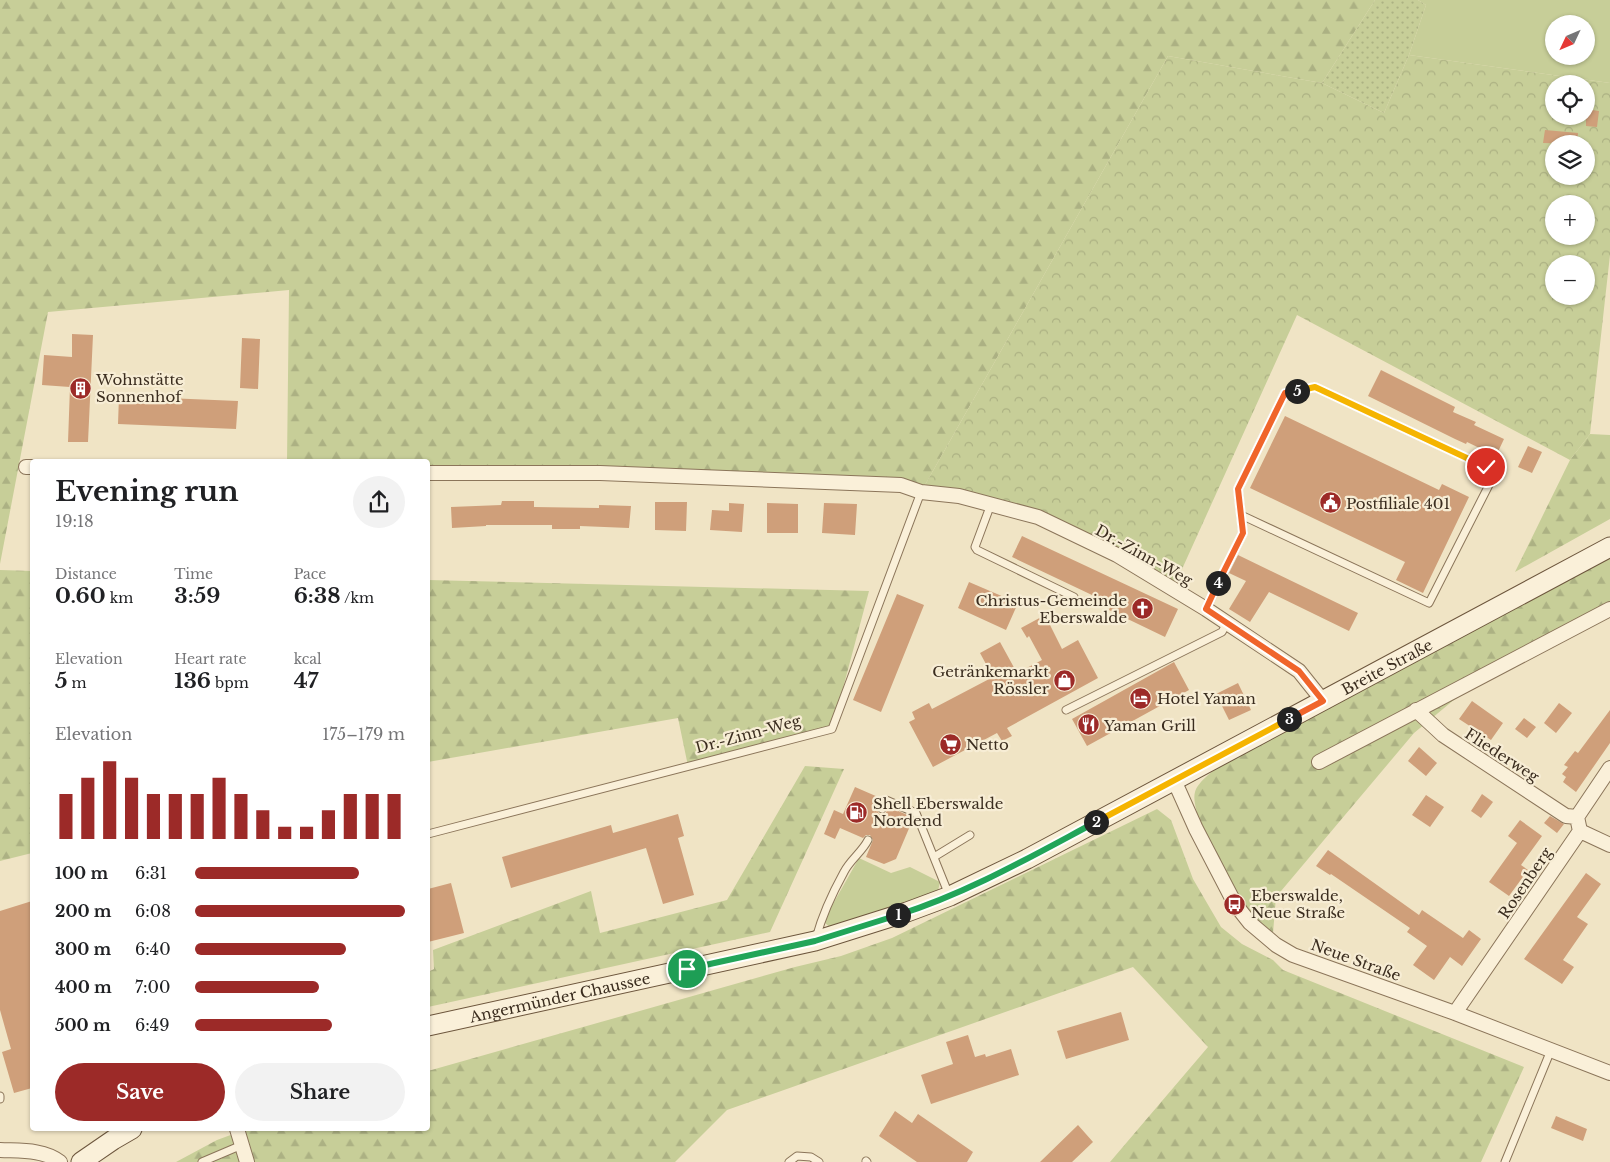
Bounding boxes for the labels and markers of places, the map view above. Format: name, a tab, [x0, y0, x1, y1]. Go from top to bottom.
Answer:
place label: Wohnstätte Sonnenhof	[95, 370, 184, 406]
building icon: Wohnstätte Sonnenhof	[68, 376, 92, 400]
pin: 5	[1284, 378, 1310, 404]
pin	[1465, 446, 1507, 488]
public building icon: Postfiliale 401	[1318, 491, 1342, 515]
place label: Postfiliale 401	[1346, 494, 1450, 513]
pin: 4	[1206, 570, 1230, 596]
place label: Christus-Gemeinde Eberswalde	[976, 591, 1127, 627]
church icon: Christus-Gemeinde Eberswalde	[1131, 597, 1155, 621]
place label: Getränkemarkt Rössler	[932, 662, 1050, 698]
shop icon: Getränkemarkt Rössler	[1053, 668, 1077, 692]
hotel icon: Hotel Yaman	[1129, 686, 1153, 710]
place label: Hotel Yaman	[1157, 689, 1256, 708]
pin: 3	[1276, 706, 1302, 732]
restaurant icon: Yaman Grill	[1076, 713, 1100, 737]
place label: Yaman Grill	[1103, 716, 1196, 735]
supermarket icon: Netto	[938, 732, 962, 756]
place label: Netto	[966, 735, 1009, 754]
place label: Shell Eberswalde Nordend	[873, 794, 1003, 830]
fuel station icon: Shell Eberswalde Nordend	[845, 800, 869, 824]
pin: 2	[1084, 810, 1108, 834]
place label: Eberswalde, Neue Straße	[1251, 886, 1345, 922]
bus stop icon: Eberswalde, Neue Straße	[1223, 892, 1247, 916]
pin: 1	[886, 902, 910, 928]
pin	[666, 948, 708, 990]

